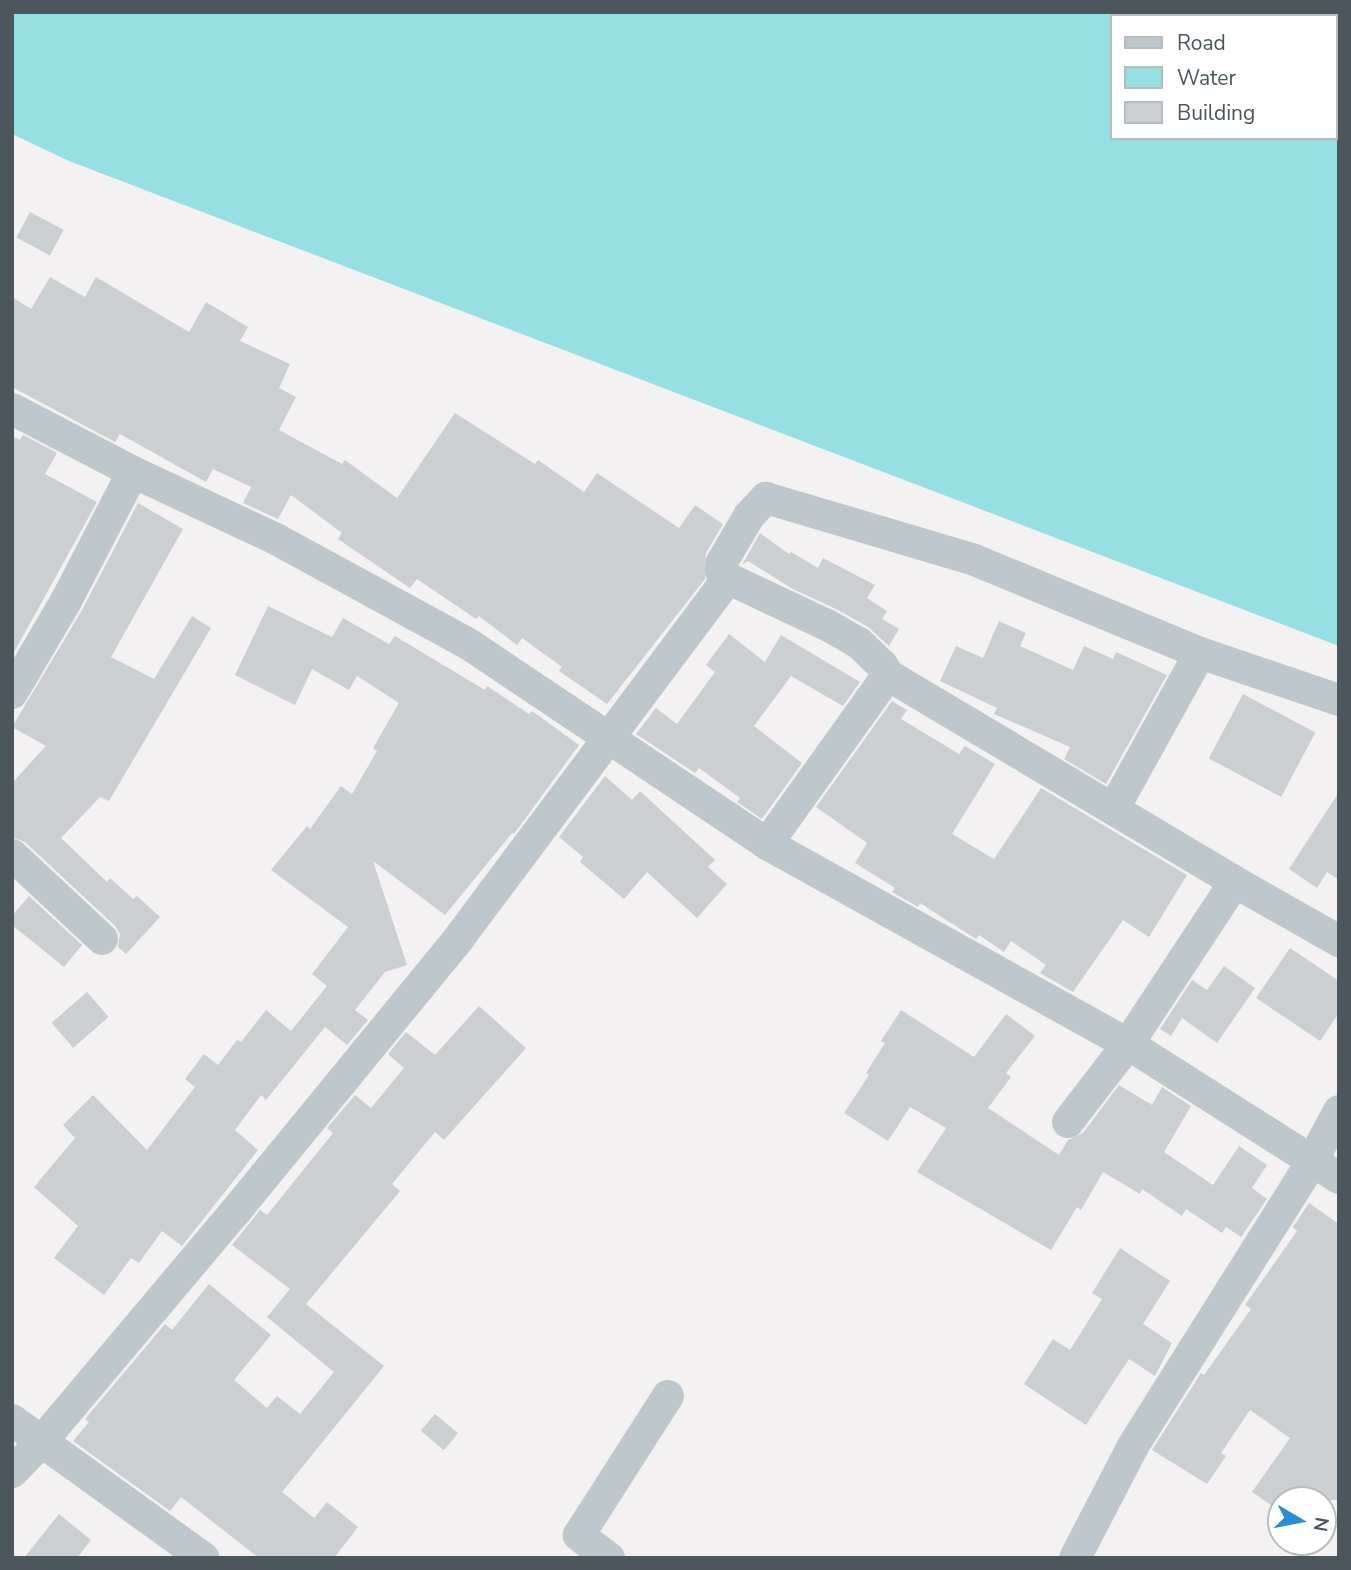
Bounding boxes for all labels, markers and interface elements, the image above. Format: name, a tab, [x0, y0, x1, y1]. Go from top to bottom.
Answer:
legend	[1110, 14, 1337, 140]
text: Road	[1177, 29, 1226, 57]
text: Water	[1177, 64, 1236, 92]
text: Building	[1177, 99, 1255, 127]
north arrow	[1267, 1486, 1337, 1556]
text: N	[1307, 1515, 1335, 1534]

